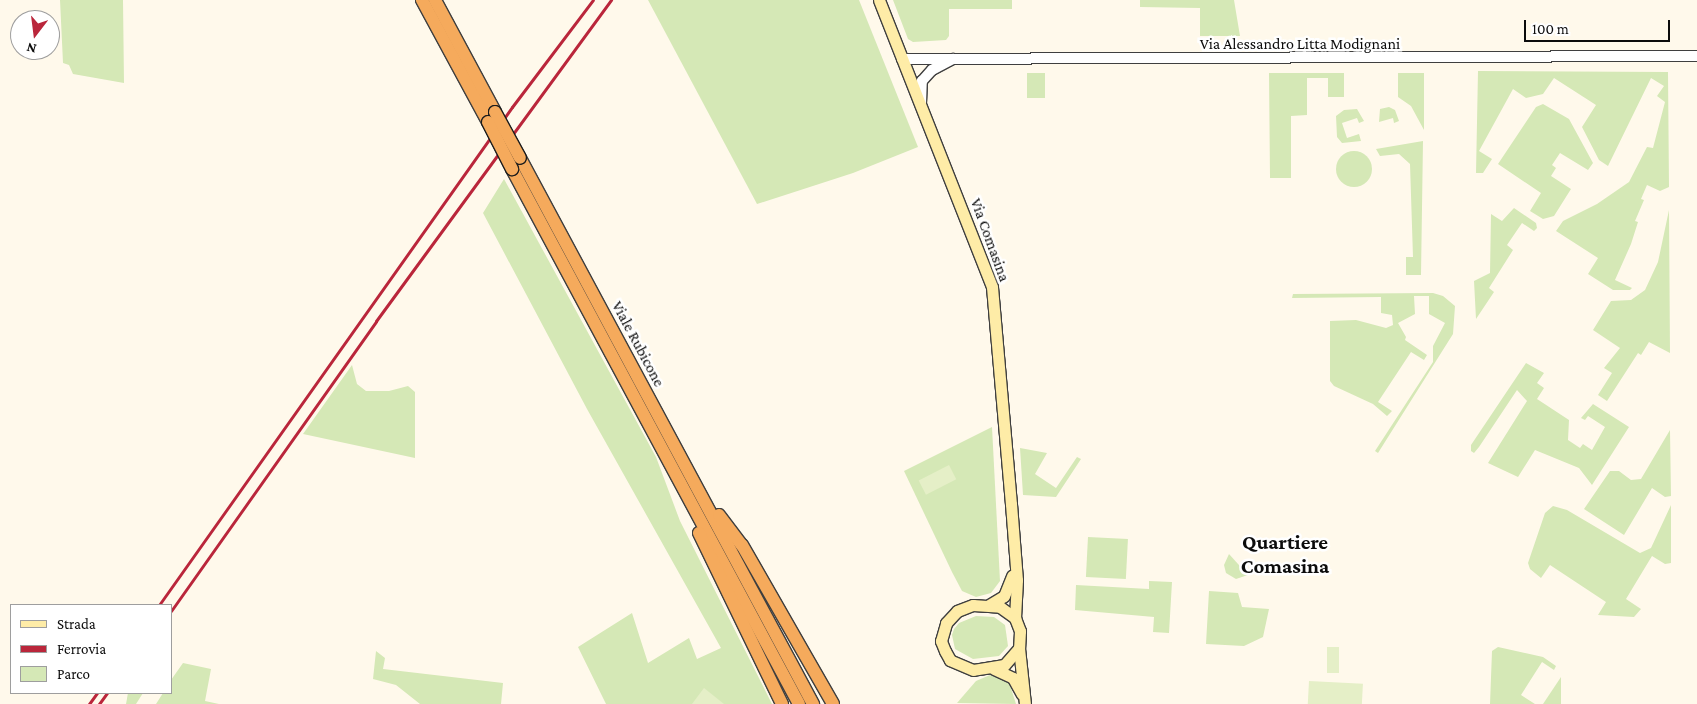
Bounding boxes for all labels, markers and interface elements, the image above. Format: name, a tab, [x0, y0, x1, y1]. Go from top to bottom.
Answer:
north arrow	[10, 10, 60, 60]
scale bar	[1527, 10, 1673, 42]
text: 100 m	[1532, 21, 1569, 37]
street label: Via Alessandro Litta Modignani	[1200, 34, 1400, 54]
text: N	[25, 40, 38, 57]
street label: Via Comasina	[966, 196, 1014, 284]
street label: Viale Rubicone	[607, 298, 669, 390]
district label: Quartiere Comasina	[1241, 529, 1329, 579]
legend	[10, 604, 172, 694]
text: Strada	[57, 616, 96, 632]
text: Ferrovia	[57, 641, 106, 657]
text: Parco	[57, 666, 90, 682]

